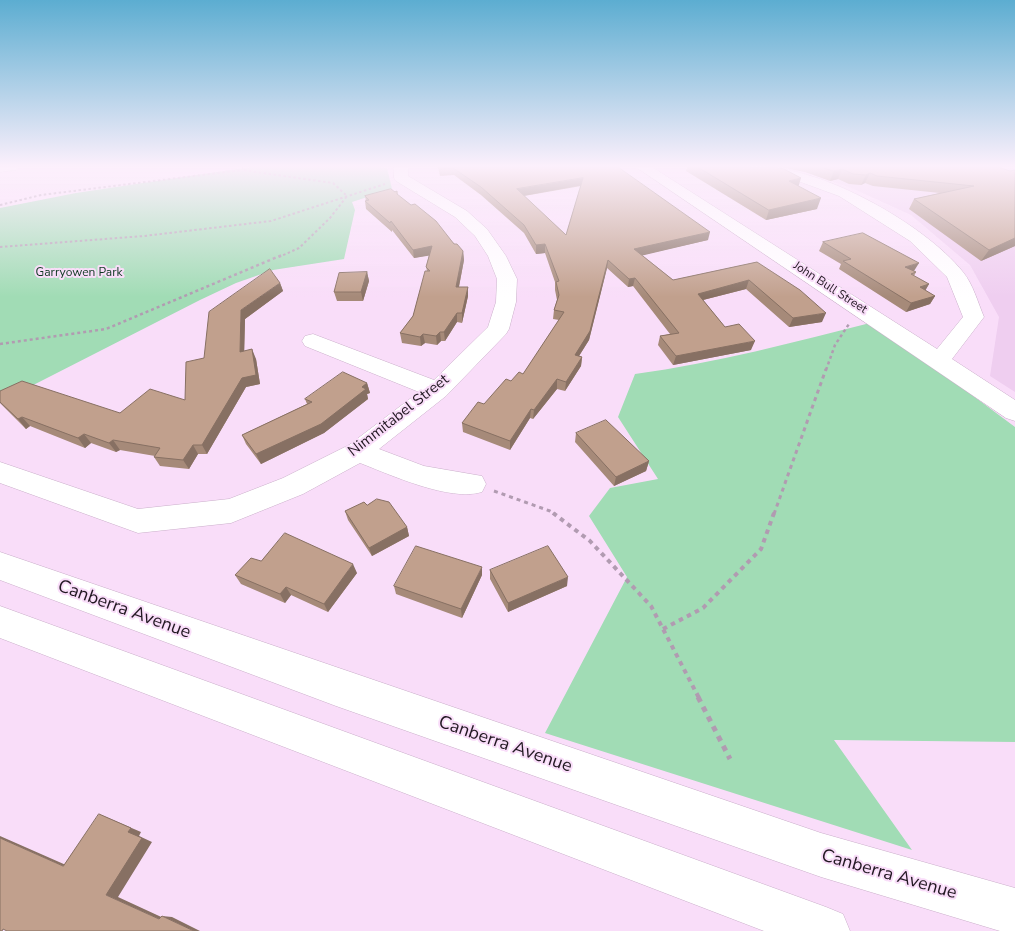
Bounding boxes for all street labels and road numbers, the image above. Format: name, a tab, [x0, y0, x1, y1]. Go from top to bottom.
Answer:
street label: John Bull Street	[790, 259, 870, 317]
street label: Nimmitabel Street	[345, 371, 453, 461]
street label: Canberra Avenue	[55, 576, 193, 644]
street label: Canberra Avenue	[435, 712, 575, 778]
street label: Canberra Avenue	[819, 845, 959, 905]

